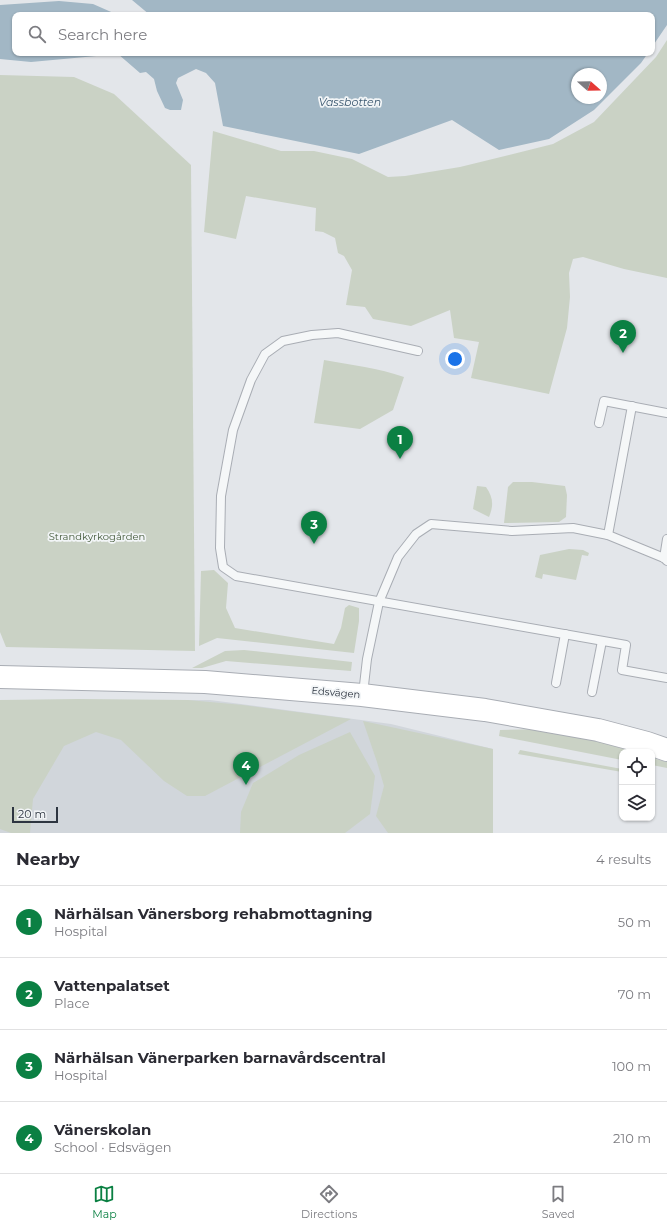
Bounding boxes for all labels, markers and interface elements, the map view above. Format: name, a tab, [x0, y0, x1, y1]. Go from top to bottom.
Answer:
search box	[12, 12, 655, 56]
icon: search	[26, 23, 48, 45]
text: Search here	[58, 25, 147, 44]
north arrow	[571, 68, 607, 104]
water label: Vassbotten	[319, 95, 381, 109]
pin: 2	[610, 320, 636, 353]
your location	[445, 349, 465, 369]
pin: 1	[387, 426, 413, 459]
pin: 3	[301, 511, 327, 544]
park label: Strandkyrkogården	[49, 530, 145, 543]
street label: Edsvägen	[311, 684, 361, 701]
map controls	[619, 749, 655, 821]
button: locate	[619, 749, 655, 785]
pin: 4	[233, 752, 259, 785]
button: layers	[619, 785, 655, 821]
scale bar	[12, 805, 58, 824]
text: 20 m	[18, 807, 46, 821]
text: Nearby	[16, 849, 80, 869]
text: 4 results	[596, 851, 651, 867]
text: Närhälsan Vänersborg rehabmottagning	[54, 904, 373, 923]
text: 1	[26, 914, 32, 930]
text: 50 m	[618, 914, 651, 930]
text: Hospital	[54, 923, 107, 939]
text: Vattenpalatset	[54, 976, 170, 995]
text: 2	[25, 986, 33, 1002]
text: 70 m	[618, 986, 651, 1002]
text: Place	[54, 995, 90, 1011]
text: Närhälsan Vänerparken barnavårdscentral	[54, 1048, 386, 1067]
text: 3	[25, 1058, 33, 1074]
text: 100 m	[612, 1058, 651, 1074]
text: Hospital	[54, 1067, 107, 1083]
text: Vänerskolan	[54, 1120, 151, 1139]
text: 4	[25, 1130, 33, 1146]
text: 210 m	[613, 1130, 651, 1146]
text: School · Edsvägen	[54, 1139, 172, 1155]
tab: Map	[92, 1183, 117, 1221]
tab: Directions	[301, 1183, 357, 1221]
tab: Saved	[542, 1183, 575, 1221]

